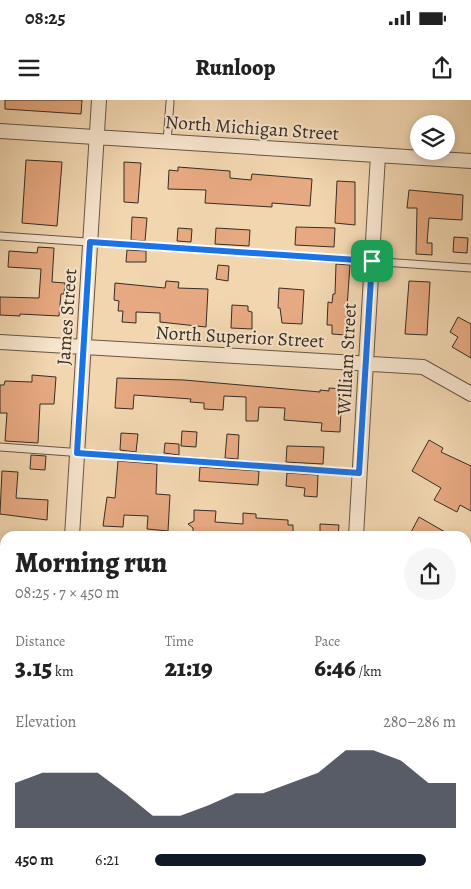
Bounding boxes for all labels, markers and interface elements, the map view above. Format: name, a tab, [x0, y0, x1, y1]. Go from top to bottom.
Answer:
text: 08:25	[25, 5, 66, 31]
text: Runloop	[196, 53, 276, 83]
icon: menu	[15, 54, 43, 82]
icon: share	[428, 54, 456, 82]
street label: North Michigan Street	[164, 109, 340, 147]
map controls	[410, 115, 455, 160]
button: layers	[410, 115, 455, 160]
pin	[351, 240, 393, 282]
icon: arrive	[358, 247, 386, 275]
street label: James Street	[51, 268, 83, 366]
street label: William Street	[331, 302, 363, 417]
street label: North Superior Street	[155, 320, 325, 354]
text: Morning run	[15, 544, 167, 582]
button: share	[404, 548, 456, 600]
text: 08:25 · 7 × 450 m	[15, 582, 119, 604]
text: Distance	[15, 632, 65, 651]
text: Time	[165, 632, 194, 651]
text: Pace	[314, 632, 340, 651]
text: 3.15	[15, 651, 52, 685]
text: 21:19	[165, 651, 213, 685]
text: 6:46	[314, 651, 356, 685]
text: km	[52, 662, 74, 681]
text: /km	[356, 662, 382, 681]
text: Elevation	[15, 711, 76, 733]
text: 280–286 m	[383, 711, 456, 733]
text: 450 m	[15, 849, 54, 871]
text: 6:21	[95, 849, 119, 871]

